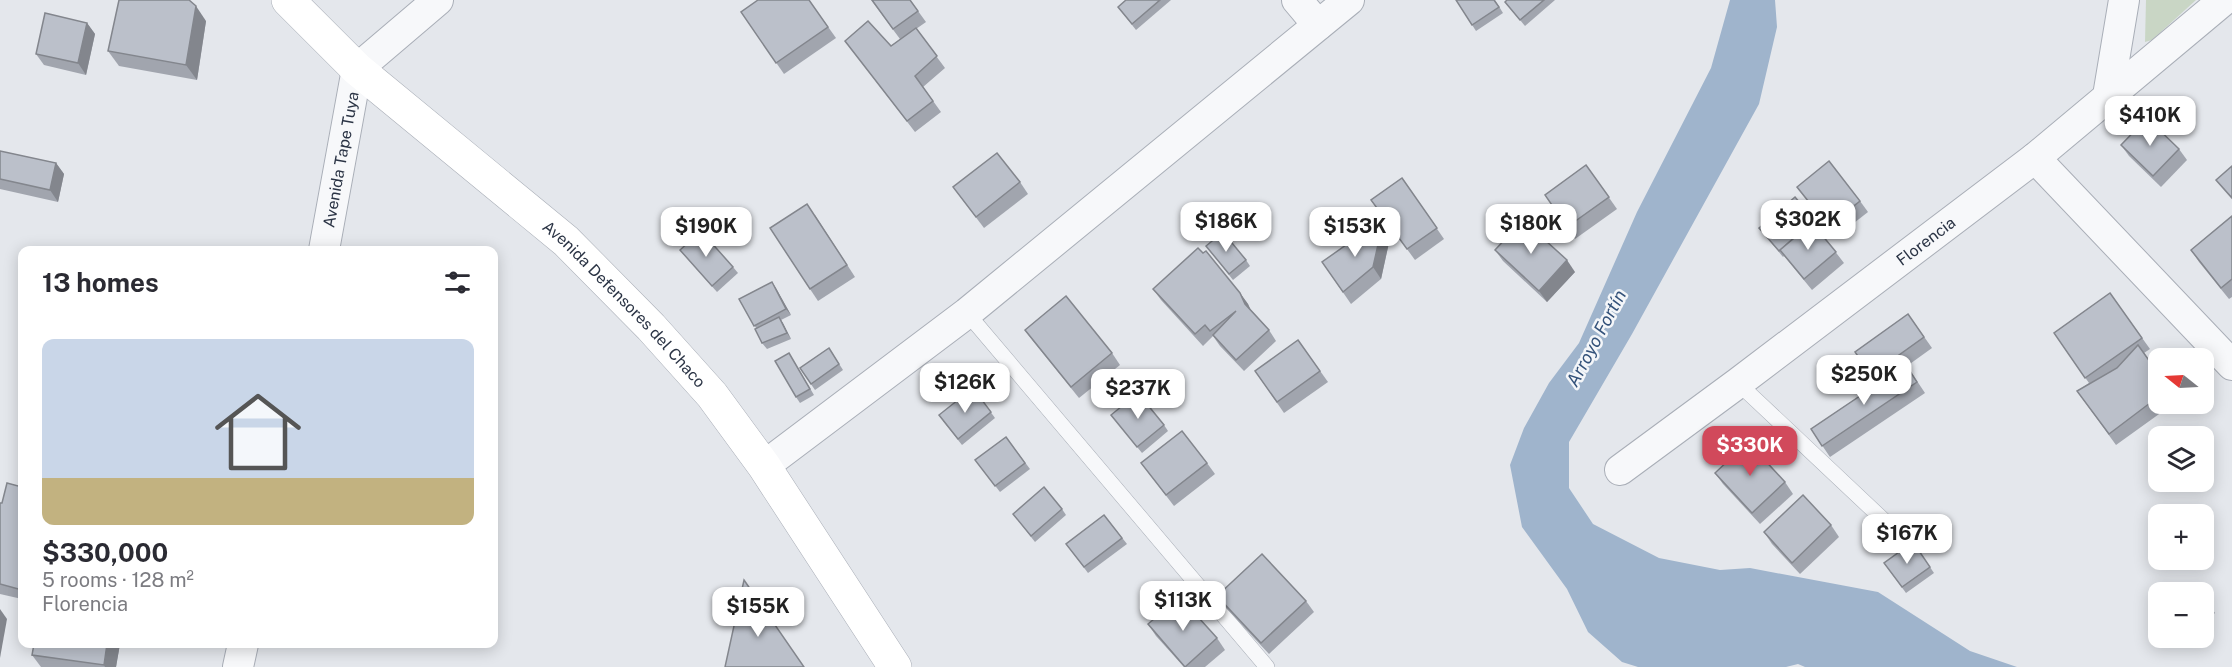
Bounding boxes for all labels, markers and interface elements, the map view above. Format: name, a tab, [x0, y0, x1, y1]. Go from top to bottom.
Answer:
street label: Avenida Tape Tuya	[319, 90, 362, 229]
pin: $410K	[2108, 96, 2192, 147]
text: $410K	[2119, 103, 2181, 127]
pin: $302K	[1766, 200, 1850, 251]
pin: $186K	[1184, 202, 1268, 253]
pin: $180K	[1489, 204, 1573, 255]
pin: $190K	[664, 207, 748, 258]
pin: $153K	[1313, 207, 1397, 258]
text: $302K	[1775, 207, 1841, 231]
text: $186K	[1194, 209, 1258, 233]
text: $180K	[1500, 211, 1562, 235]
street label: Florencia	[1892, 212, 1959, 269]
text: $190K	[675, 214, 737, 238]
text: $153K	[1323, 214, 1387, 238]
street label: Avenida Defensores del Chaco	[539, 217, 710, 391]
icon: filters	[441, 266, 474, 299]
text: 13 homes	[42, 267, 159, 298]
water label: Arroyo Fortín	[1562, 286, 1630, 390]
north arrow	[2148, 348, 2214, 414]
map controls	[2148, 348, 2214, 648]
pin: $250K	[1822, 355, 1906, 406]
text: $250K	[1830, 362, 1898, 386]
pin: $126K	[923, 363, 1007, 414]
pin: $237K	[1096, 369, 1180, 420]
text: $126K	[934, 370, 996, 394]
text: $237K	[1105, 376, 1171, 400]
icon: home	[204, 378, 312, 486]
pin: $330K	[1708, 426, 1792, 477]
button: layers	[2148, 426, 2214, 492]
text: $330K	[1716, 433, 1784, 457]
button: +	[2148, 504, 2214, 570]
pin: $167K	[1865, 514, 1949, 565]
text: $167K	[1876, 521, 1938, 545]
text: $330,000	[42, 537, 168, 568]
text: 5 rooms · 128 m²	[42, 568, 194, 592]
pin: $113K	[1141, 581, 1225, 632]
button: −	[2148, 582, 2214, 648]
pin: $155K	[716, 587, 800, 638]
text: $113K	[1154, 588, 1212, 612]
text: Florencia	[42, 592, 128, 616]
text: $155K	[726, 594, 790, 618]

